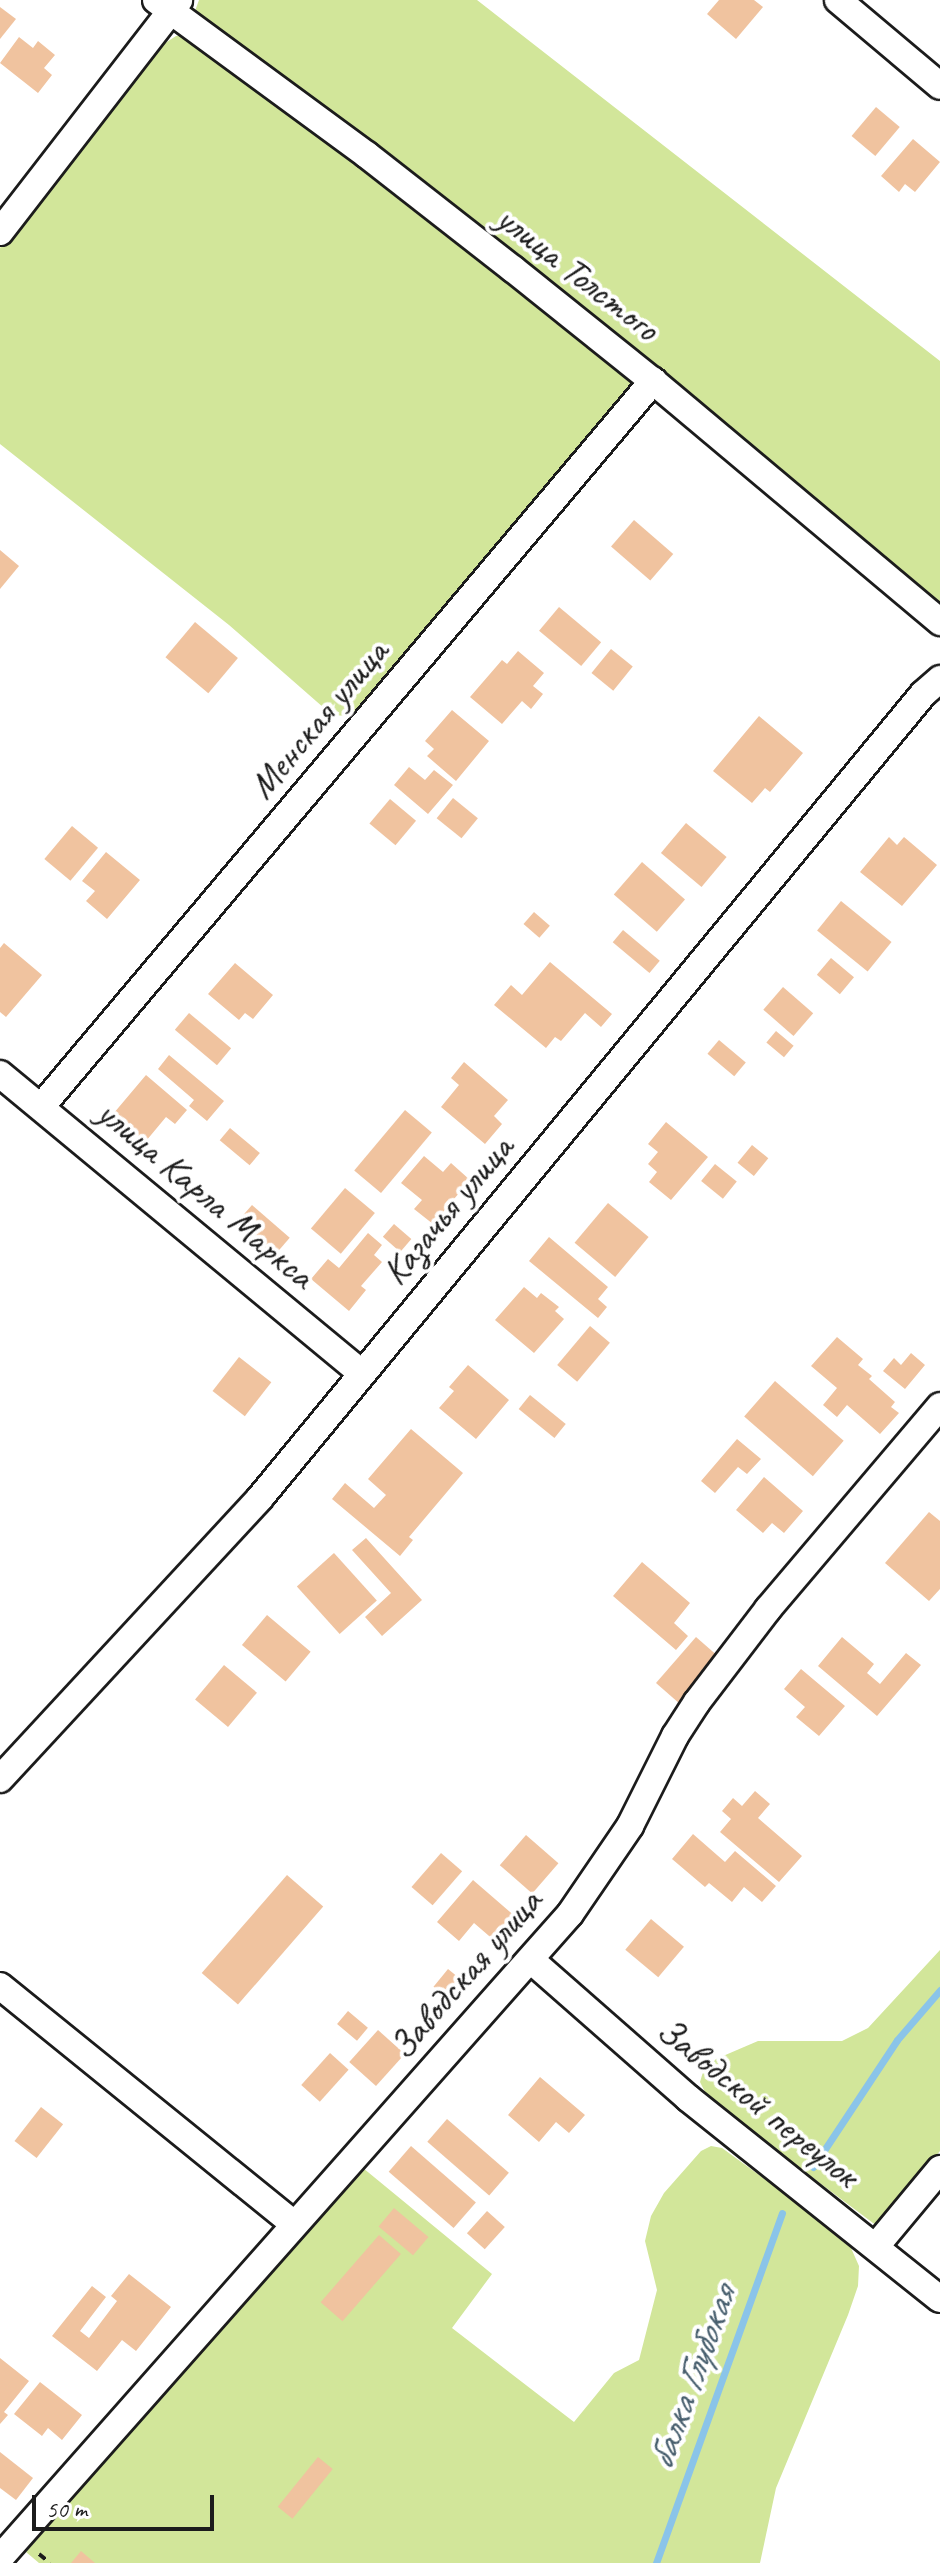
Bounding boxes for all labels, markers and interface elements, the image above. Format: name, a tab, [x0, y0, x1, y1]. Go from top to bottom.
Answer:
street label: улица Толстого	[488, 195, 668, 351]
street label: Менская улица	[238, 630, 398, 808]
street label: улица Карла Маркса	[89, 1091, 323, 1297]
street label: Казачья улица	[372, 1126, 522, 1294]
street label: Заводская улица	[378, 1878, 552, 2070]
street label: Заводской переулок	[648, 2007, 868, 2197]
water label: балка Глубокая	[636, 2279, 746, 2477]
scale bar	[36, 2479, 218, 2529]
text: 50 m	[46, 2494, 87, 2524]

